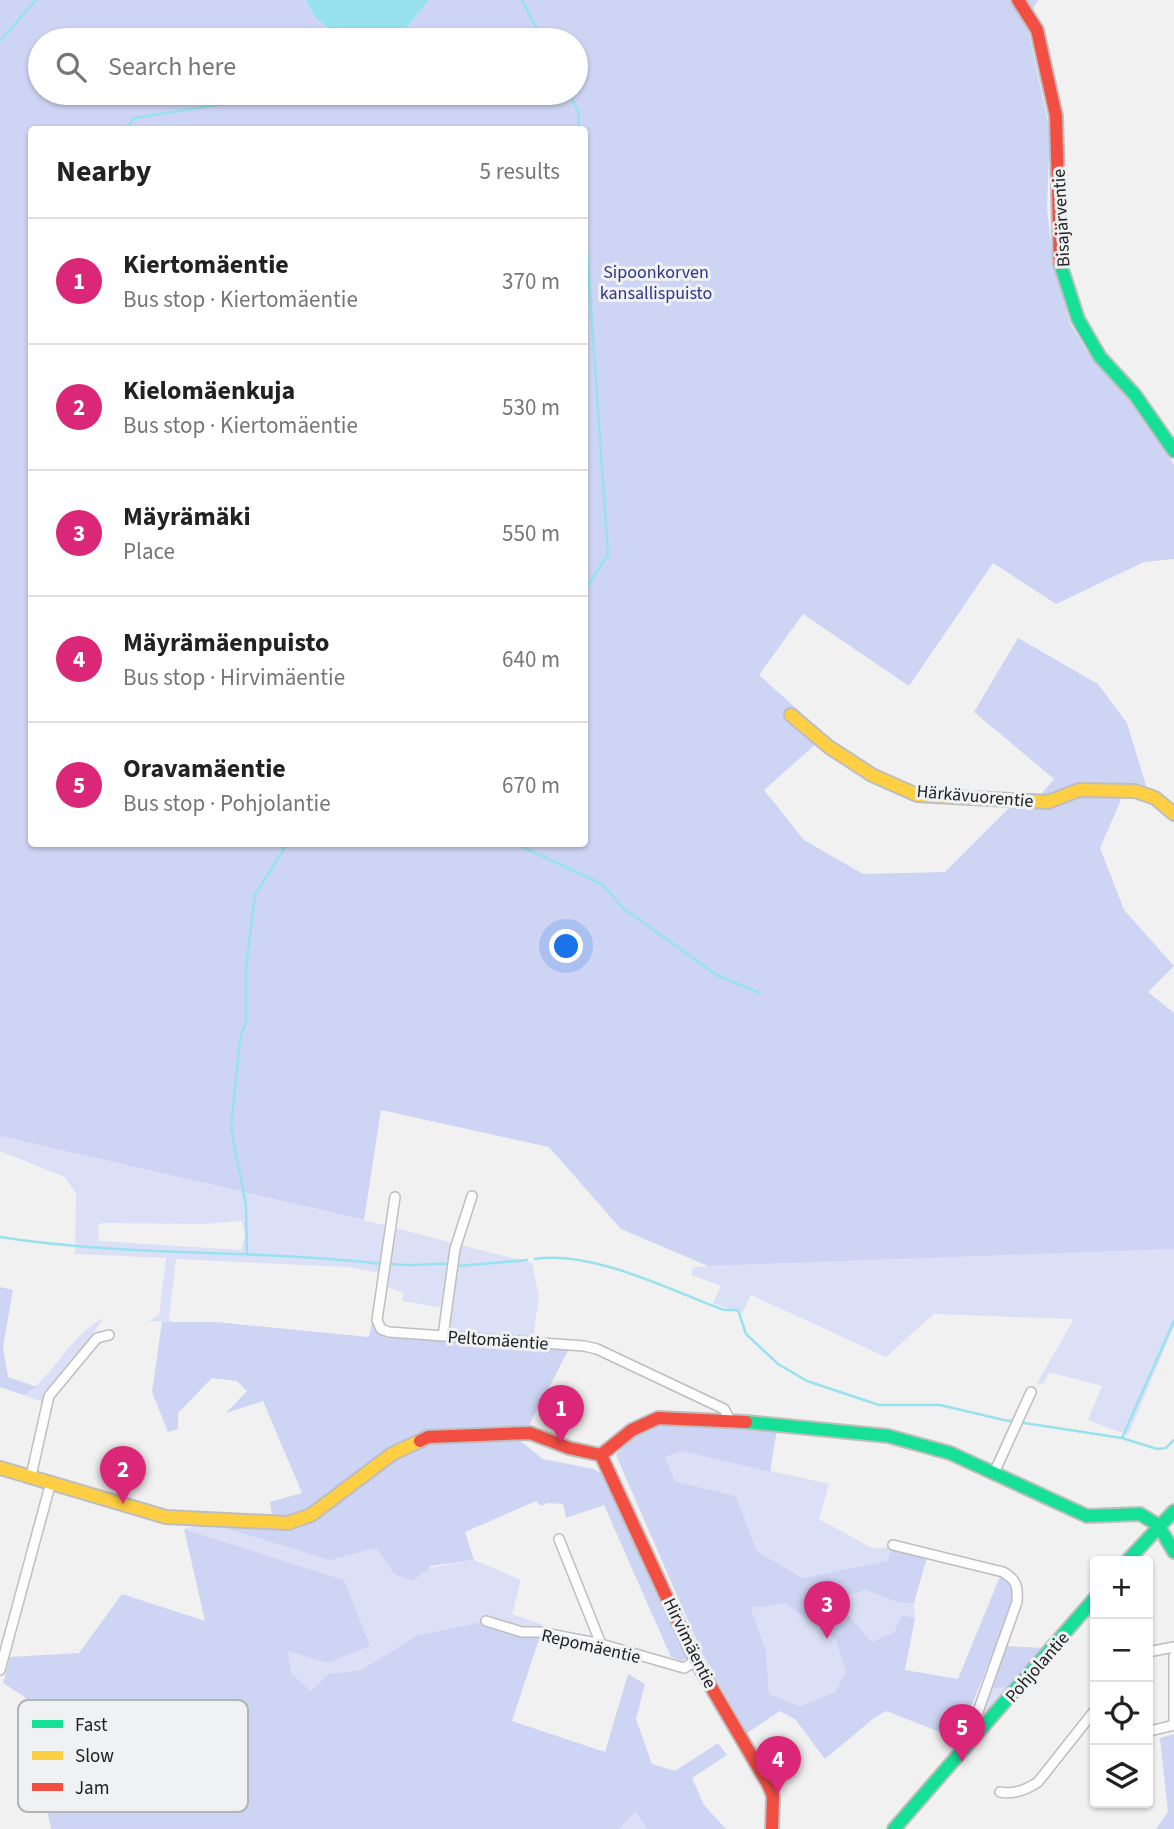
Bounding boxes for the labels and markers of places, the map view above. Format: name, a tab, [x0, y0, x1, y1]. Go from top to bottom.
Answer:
pin: 1	[538, 1385, 584, 1443]
pin: 2	[100, 1446, 146, 1504]
pin: 3	[804, 1581, 850, 1639]
pin: 5	[939, 1704, 985, 1762]
pin: 4	[755, 1736, 801, 1794]

